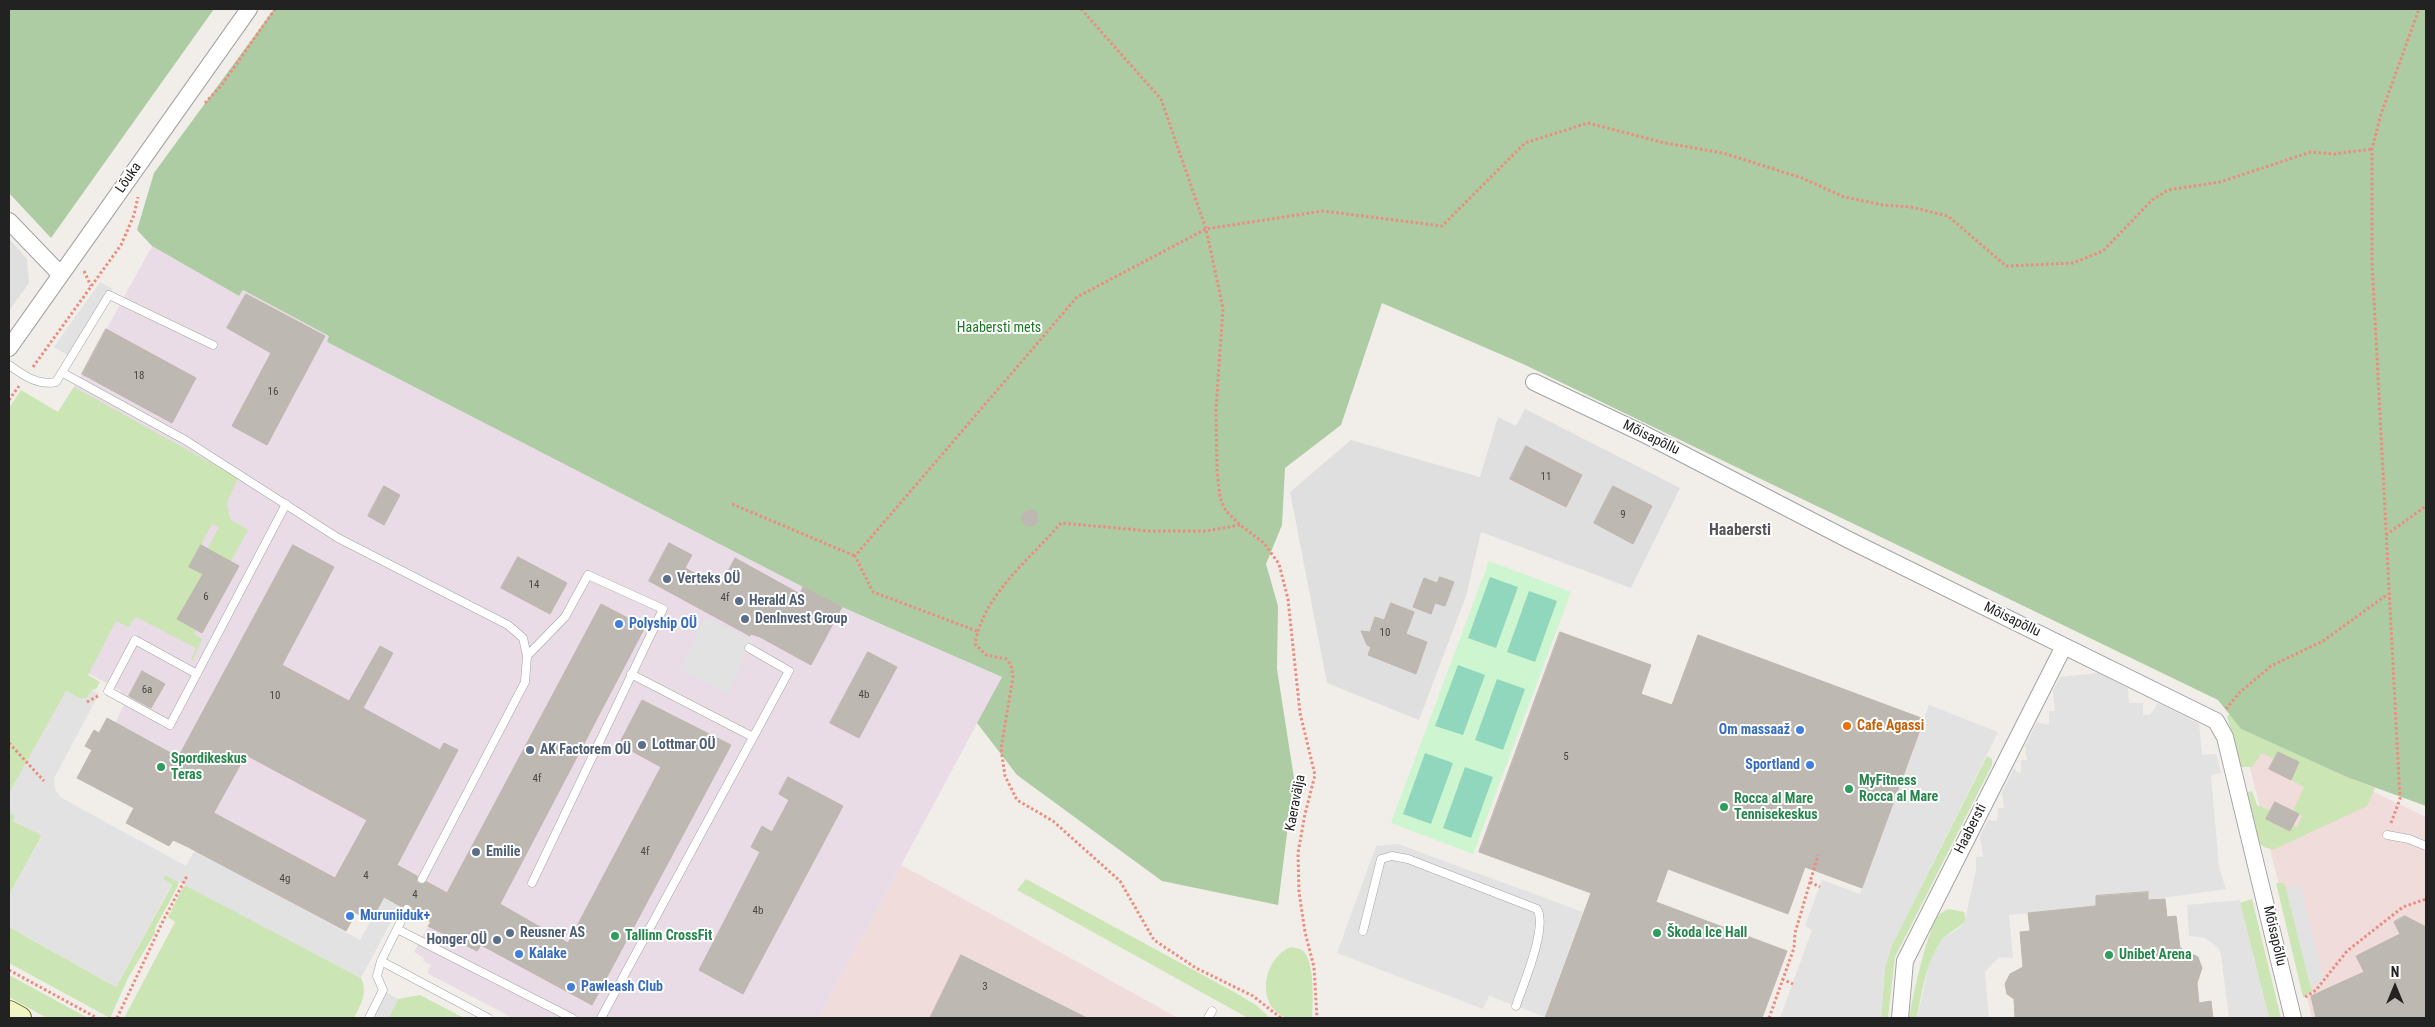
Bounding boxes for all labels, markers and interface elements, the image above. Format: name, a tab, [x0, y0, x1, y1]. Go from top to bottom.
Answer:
street label: Lõuka	[113, 159, 145, 197]
park label: Haabersti mets	[957, 320, 1041, 336]
house number: 18	[134, 369, 144, 383]
house number: 16	[268, 385, 278, 399]
street label: Mõisapõllu	[1620, 417, 1682, 459]
house number: 11	[1541, 470, 1551, 484]
house number: 9	[1620, 508, 1626, 522]
district label: Haabersti	[1709, 521, 1771, 541]
place label: Verteks OÜ	[677, 571, 740, 587]
marker: Verteks OÜ	[661, 573, 673, 585]
house number: 14	[529, 578, 539, 592]
house number: 6	[203, 590, 209, 604]
house number: 4f	[721, 591, 729, 605]
place label: Herald AS	[749, 593, 805, 609]
marker: Herald AS	[733, 595, 745, 607]
street label: Mõisapõllu	[1981, 599, 2043, 641]
place label: DenInvest Group	[755, 611, 847, 627]
marker: DenInvest Group	[739, 613, 751, 625]
place label: Polyship OÜ	[629, 616, 697, 632]
marker: Polyship OÜ	[613, 618, 625, 630]
house number: 10	[1380, 626, 1390, 640]
house number: 6a	[142, 683, 152, 697]
house number: 4b	[859, 688, 869, 702]
house number: 10	[270, 689, 280, 703]
place label: Cafe Agassi	[1857, 718, 1924, 734]
marker: Cafe Agassi	[1841, 720, 1853, 732]
place label: Om massaaž	[1719, 722, 1790, 738]
marker: Om massaaž	[1794, 724, 1806, 736]
place label: Lottmar OÜ	[652, 737, 716, 753]
marker: Lottmar OÜ	[636, 739, 648, 751]
place label: AK Factorem OÜ	[540, 742, 631, 758]
marker: AK Factorem OÜ	[524, 744, 536, 756]
house number: 5	[1563, 750, 1569, 764]
place label: Spordikeskus Teras	[171, 751, 247, 784]
place label: Sportland	[1745, 757, 1800, 773]
marker: Sportland	[1804, 759, 1816, 771]
marker: Spordikeskus Teras	[155, 761, 167, 773]
house number: 4f	[533, 772, 541, 786]
street label: Kaeravälja	[1282, 773, 1310, 833]
place label: MyFitness Rocca al Mare	[1859, 773, 1938, 806]
marker: MyFitness Rocca al Mare	[1843, 783, 1855, 795]
place label: Rocca al Mare Tennisekeskus	[1734, 791, 1818, 824]
marker: Rocca al Mare Tennisekeskus	[1718, 801, 1730, 813]
street label: Haabersti	[1951, 801, 1991, 857]
place label: Emilie	[486, 844, 521, 860]
house number: 4f	[641, 845, 649, 859]
marker: Emilie	[470, 846, 482, 858]
house number: 4	[363, 869, 369, 883]
house number: 4g	[280, 872, 290, 886]
house number: 4	[412, 888, 418, 902]
house number: 4b	[753, 904, 763, 918]
street label: Mõisapõllu	[2259, 904, 2289, 968]
place label: Muruniiduk+	[360, 908, 430, 924]
marker: Muruniiduk+	[344, 910, 356, 922]
place label: Reusner AS	[520, 925, 585, 941]
place label: Škoda Ice Hall	[1667, 925, 1747, 941]
marker: Reusner AS	[504, 927, 516, 939]
marker: Škoda Ice Hall	[1651, 927, 1663, 939]
place label: Tallinn CrossFit	[625, 928, 712, 944]
marker: Tallinn CrossFit	[609, 930, 621, 942]
place label: Honger OÜ	[427, 932, 487, 948]
marker: Honger OÜ	[491, 934, 503, 946]
place label: Kalake	[529, 946, 567, 962]
place label: Unibet Arena	[2119, 947, 2192, 963]
marker: Kalake	[513, 948, 525, 960]
marker: Unibet Arena	[2103, 949, 2115, 961]
north arrow	[2370, 962, 2420, 1012]
text: N	[2391, 964, 2399, 980]
place label: Pawleash Club	[581, 979, 663, 995]
house number: 3	[982, 980, 988, 994]
marker: Pawleash Club	[565, 981, 577, 993]

